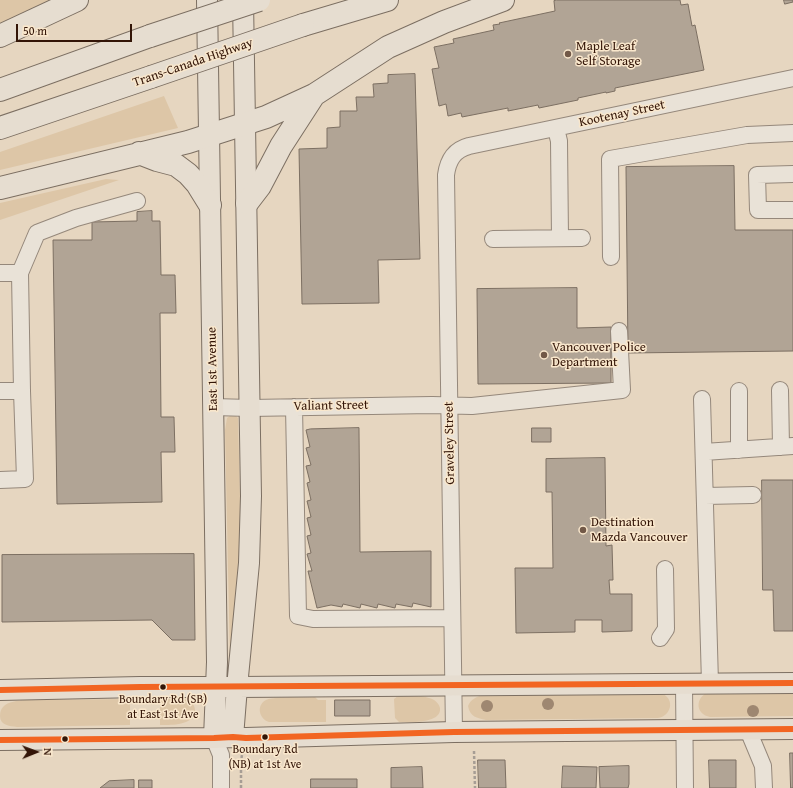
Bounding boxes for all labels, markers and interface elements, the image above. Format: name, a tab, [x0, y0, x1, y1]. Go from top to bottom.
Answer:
scale bar	[18, 16, 134, 42]
text: 50 m	[23, 22, 47, 39]
street label: Trans-Canada Highway	[131, 35, 255, 91]
place label: Maple Leaf Self Storage	[576, 39, 641, 70]
marker: Maple Leaf Self Storage	[563, 49, 573, 59]
street label: Kootenay Street	[578, 97, 666, 131]
street label: East 1st Avenue	[204, 327, 222, 411]
place label: Vancouver Police Department	[552, 340, 646, 371]
marker: Vancouver Police Department	[539, 350, 549, 360]
street label: Valiant Street	[293, 398, 369, 414]
street label: Graveley Street	[441, 401, 459, 485]
place label: Destination Mazda Vancouver	[591, 515, 688, 546]
marker: Destination Mazda Vancouver	[578, 525, 588, 535]
marker: Boundary Rd (SB) at East 1st Ave	[158, 682, 168, 692]
place label: Boundary Rd (SB) at East 1st Ave	[119, 693, 207, 721]
north arrow	[16, 732, 56, 772]
marker: Boundary Rd (NB) at 1st Ave	[260, 732, 270, 742]
unlabelled marker	[60, 734, 70, 744]
place label: Boundary Rd (NB) at 1st Ave	[229, 743, 301, 771]
text: N	[40, 748, 56, 756]

